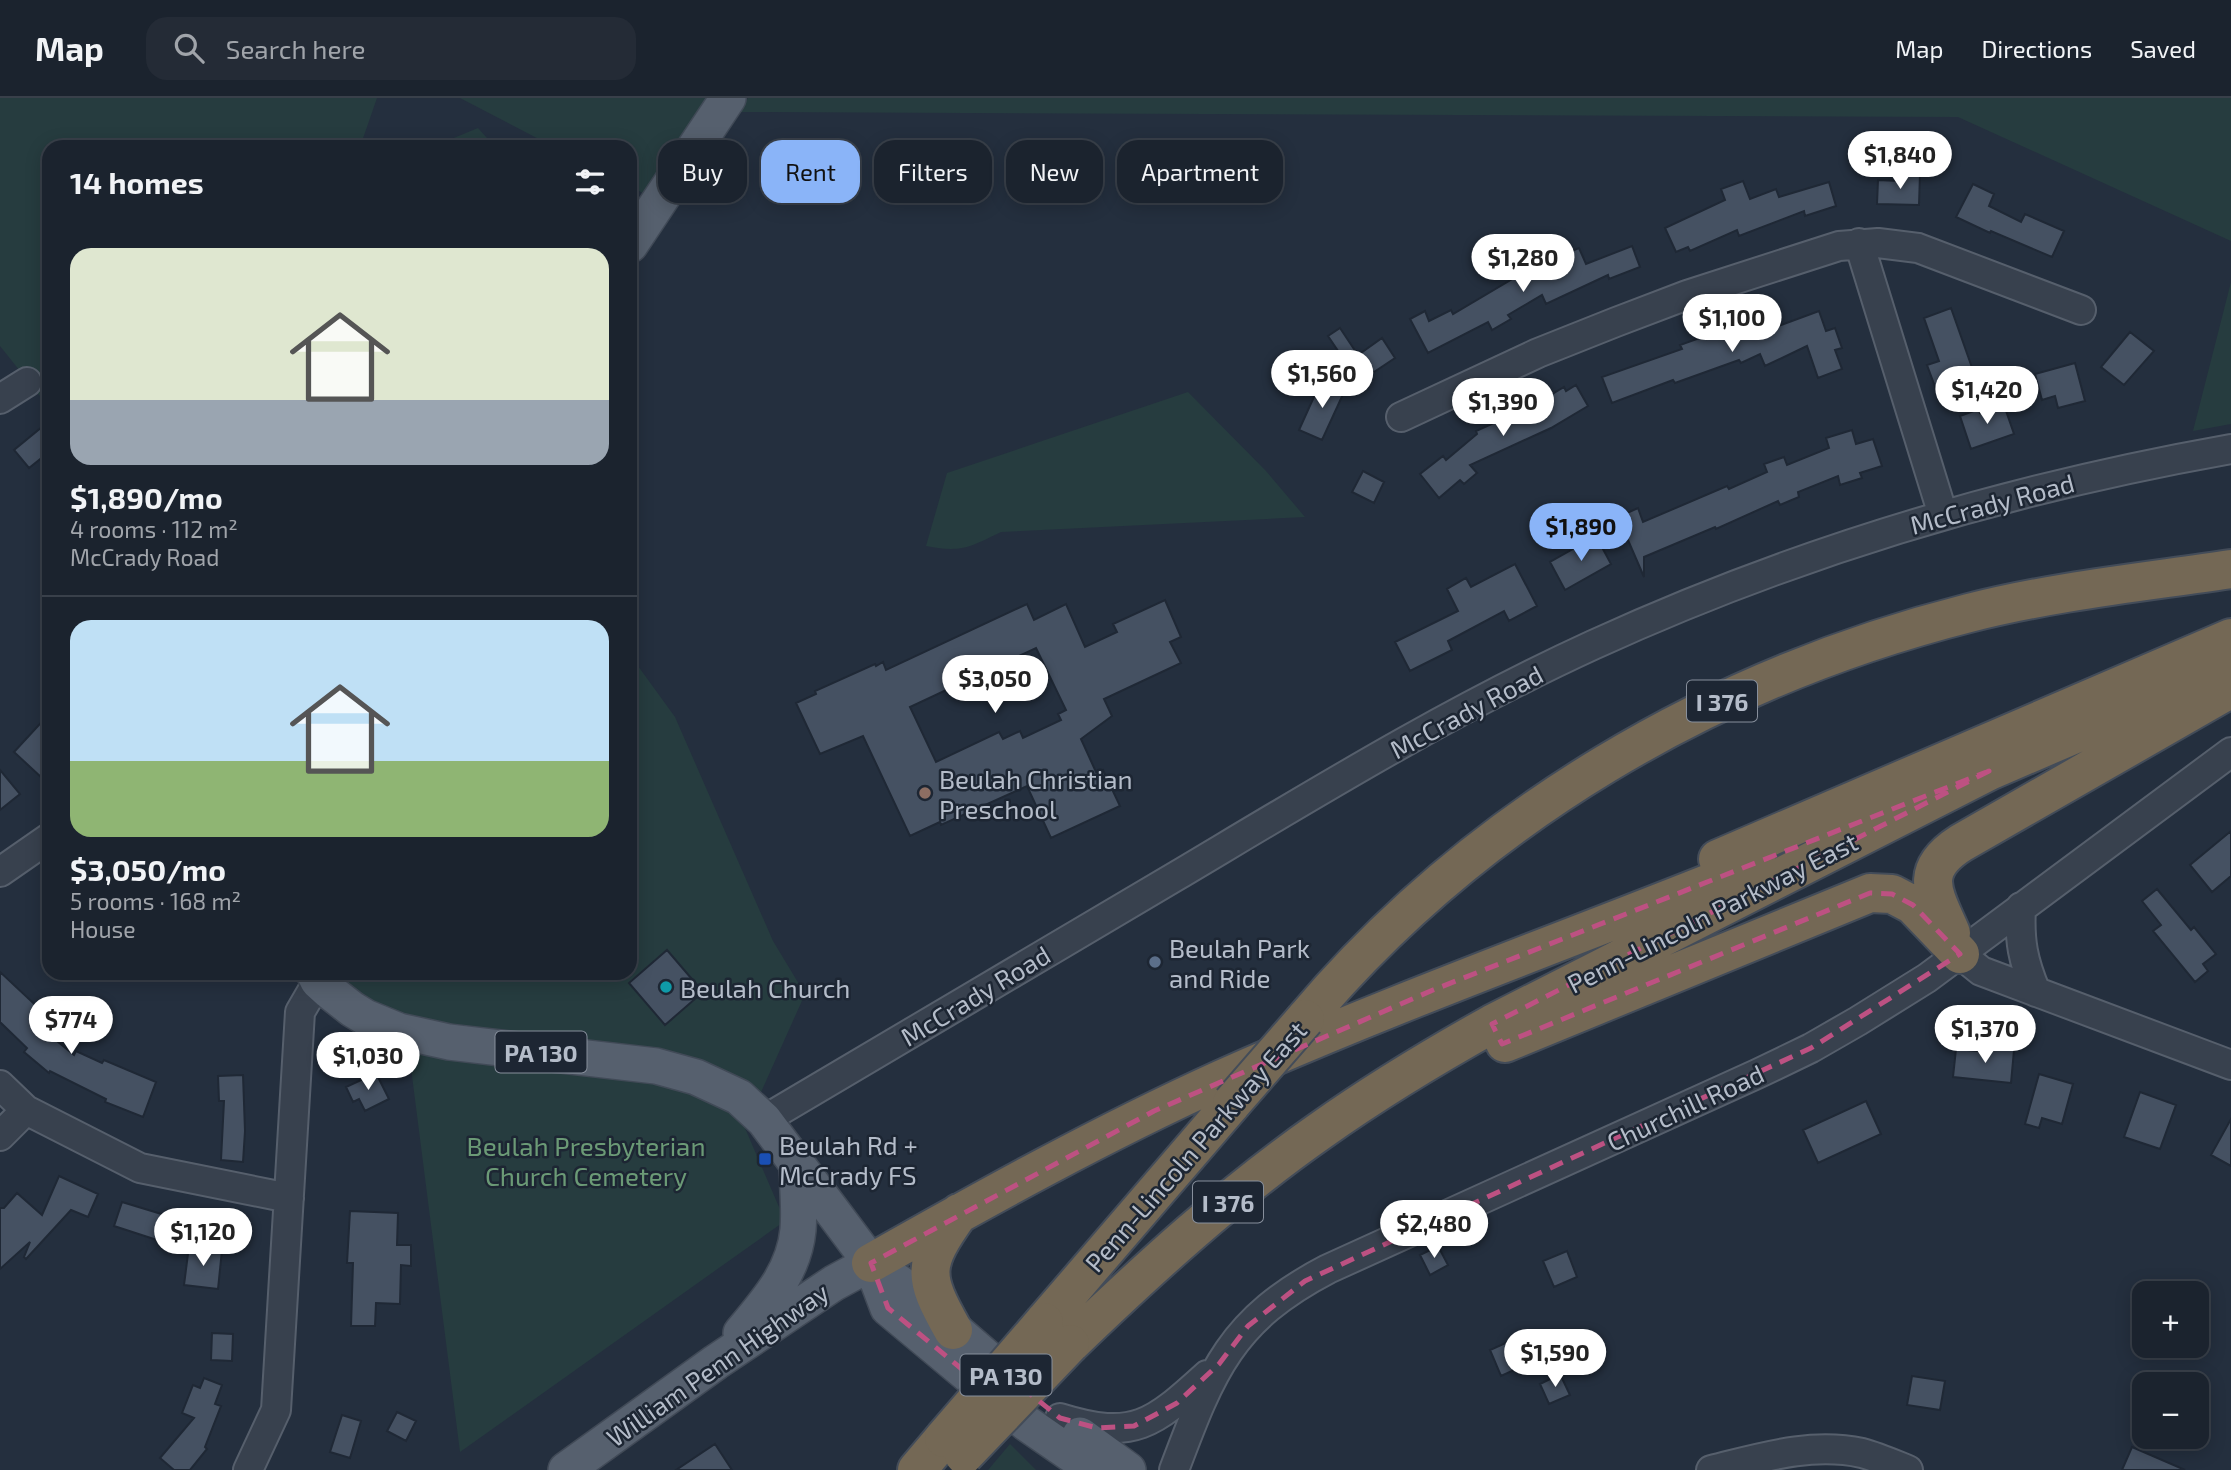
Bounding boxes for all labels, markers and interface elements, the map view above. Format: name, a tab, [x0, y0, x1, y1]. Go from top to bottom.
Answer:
search box	[146, 17, 636, 80]
text: Map	[35, 28, 104, 68]
icon: search	[170, 29, 208, 67]
text: Search here	[226, 33, 365, 64]
text: Map	[1895, 34, 1943, 63]
text: Directions	[1981, 34, 2092, 63]
text: Saved	[2130, 34, 2196, 63]
pin: $1,840	[1843, 132, 1957, 191]
chip: Buy	[658, 140, 747, 203]
chip: Rent	[761, 140, 860, 203]
chip: Filters	[874, 140, 992, 203]
chip: New	[1006, 140, 1103, 203]
chip: Apartment	[1117, 140, 1283, 203]
text: $1,840	[1864, 140, 1936, 168]
icon: filters	[571, 163, 609, 201]
text: 14 homes	[70, 164, 204, 200]
pin: $1,280	[1466, 234, 1580, 294]
text: $1,280	[1487, 243, 1559, 271]
icon: home	[277, 294, 403, 420]
pin: $1,100	[1675, 294, 1789, 354]
text: $1,100	[1699, 303, 1765, 331]
pin: $1,560	[1265, 350, 1379, 410]
text: $1,560	[1287, 359, 1357, 387]
pin: $1,420	[1930, 366, 2044, 426]
text: $1,420	[1951, 375, 2023, 403]
pin: $1,390	[1446, 378, 1560, 438]
text: $1,390	[1468, 387, 1538, 415]
street label: McCrady Road	[1906, 466, 2078, 540]
text: $1,890/mo	[70, 479, 223, 515]
pin: $1,890	[1524, 504, 1638, 563]
text: $1,890	[1545, 512, 1617, 540]
text: 4 rooms · 112 m²	[70, 515, 238, 543]
text: McCrady Road	[70, 543, 219, 571]
pin: $3,050	[938, 656, 1052, 715]
street label: McCrady Road	[1384, 658, 1548, 764]
text: $3,050	[958, 664, 1032, 692]
icon: home	[277, 666, 403, 792]
road number: I 376	[1687, 680, 1757, 722]
place label: Beulah Christian Preschool	[939, 763, 1133, 824]
marker: Beulah Christian Preschool	[917, 785, 933, 801]
street label: Penn-Lincoln Parkway East	[1562, 825, 1862, 999]
text: $3,050/mo	[70, 851, 226, 887]
text: 5 rooms · 168 m²	[70, 887, 241, 915]
text: House	[70, 915, 136, 943]
place label: Beulah Park and Ride	[1169, 932, 1310, 993]
street label: McCrady Road	[895, 938, 1055, 1052]
marker: Beulah Park and Ride	[1147, 954, 1163, 970]
place label: Beulah Church	[680, 972, 850, 1003]
marker: Beulah Church	[658, 979, 674, 995]
pin: $774	[30, 996, 112, 1056]
text: $774	[45, 1005, 97, 1033]
pin: $1,370	[1928, 1006, 2042, 1065]
street label: Penn-Lincoln Parkway East	[1078, 1014, 1312, 1278]
text: $1,370	[1951, 1014, 2019, 1042]
pin: $1,030	[311, 1032, 425, 1092]
road number: PA 130	[496, 1032, 586, 1072]
text: $1,030	[333, 1041, 403, 1069]
street label: Churchill Road	[1602, 1057, 1768, 1157]
place label: Beulah Rd + McCrady FS	[779, 1129, 918, 1190]
park label: Beulah Presbyterian Church Cemetery	[467, 1130, 705, 1191]
marker: Beulah Rd + McCrady FS	[757, 1151, 773, 1167]
road number: I 376	[1193, 1182, 1263, 1222]
pin: $2,480	[1377, 1200, 1491, 1260]
pin: $1,120	[146, 1208, 260, 1268]
text: $2,480	[1396, 1209, 1472, 1237]
text: $1,120	[170, 1217, 236, 1245]
street label: William Penn Highway	[600, 1276, 834, 1452]
map controls	[2132, 1281, 2209, 1449]
button: +	[2132, 1281, 2209, 1358]
pin: $1,590	[1498, 1330, 1612, 1389]
text: $1,590	[1520, 1338, 1590, 1366]
road number: PA 130	[960, 1354, 1052, 1395]
button: −	[2132, 1372, 2209, 1449]

